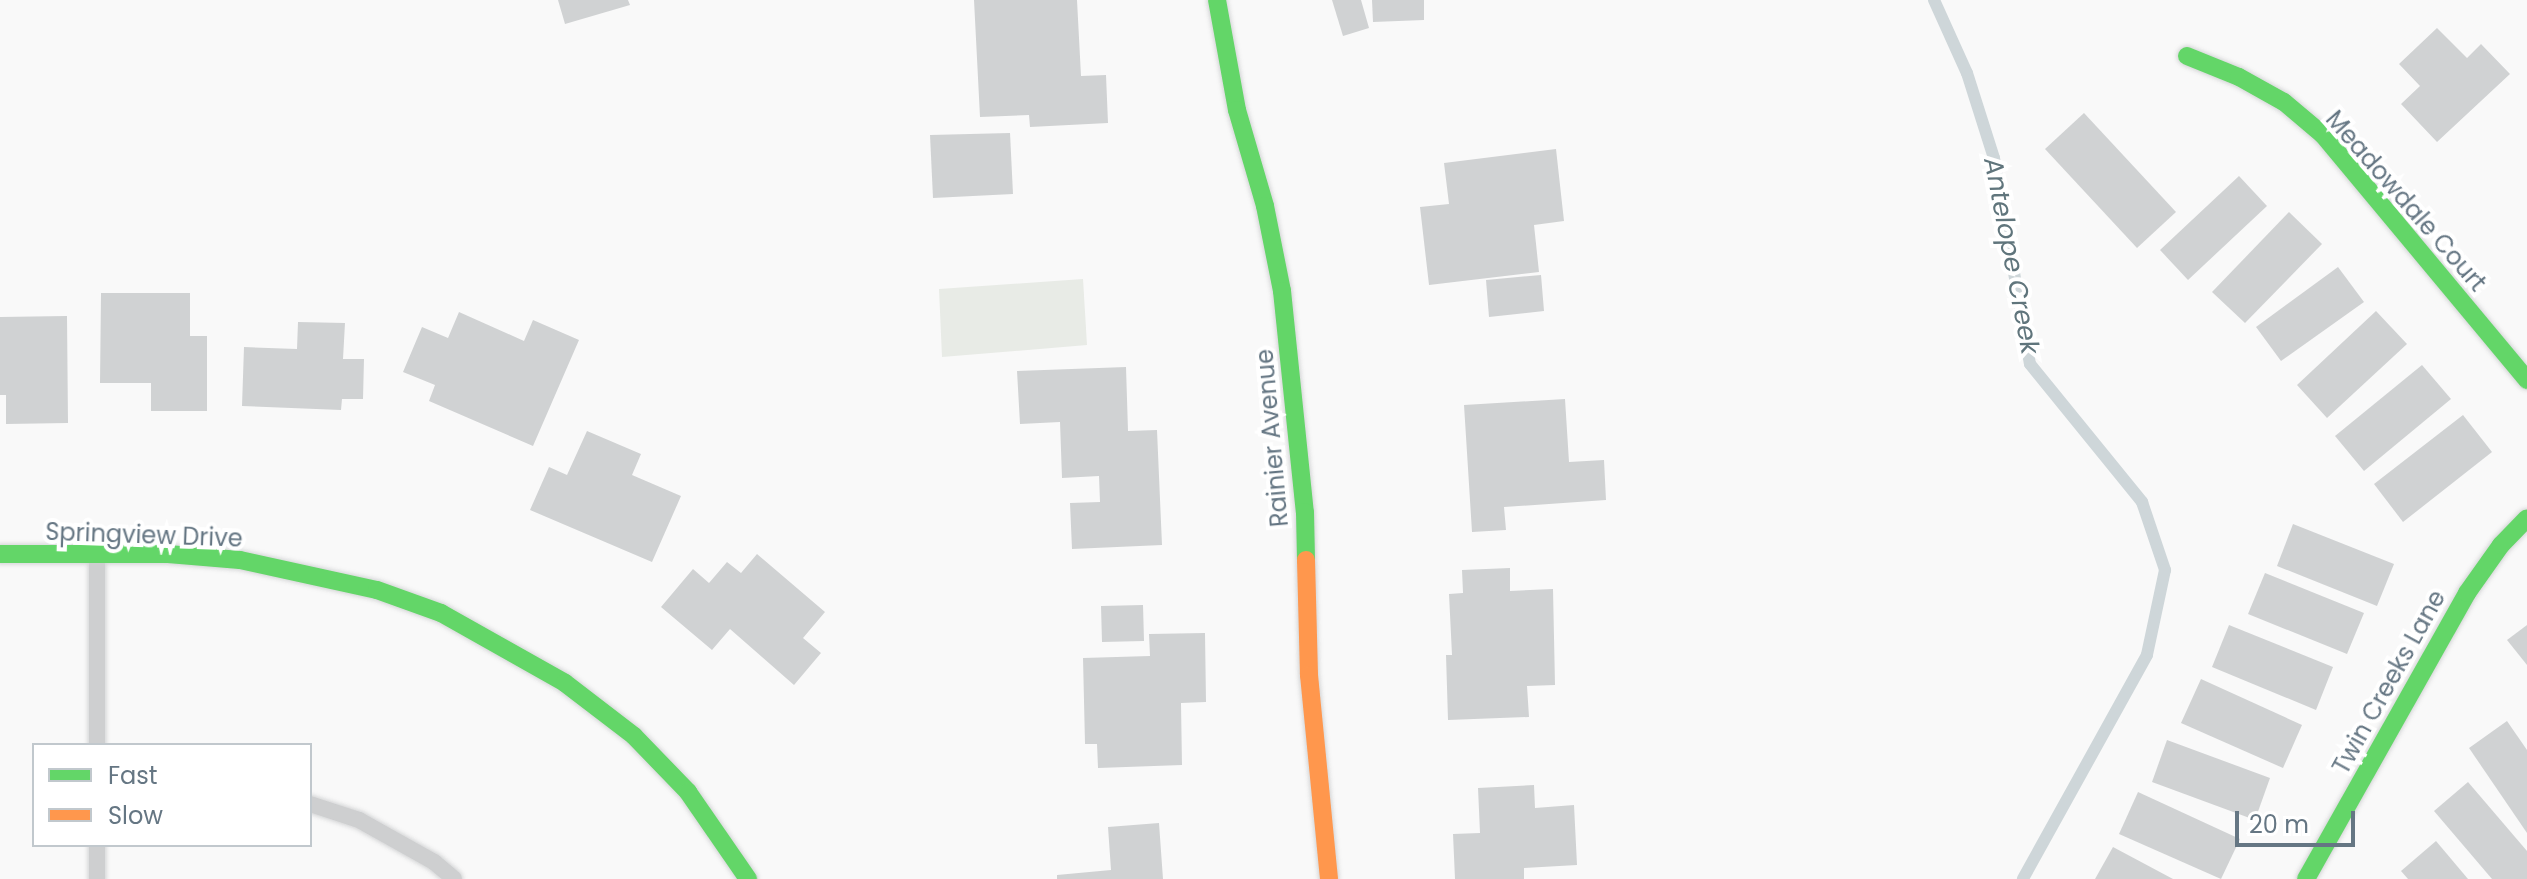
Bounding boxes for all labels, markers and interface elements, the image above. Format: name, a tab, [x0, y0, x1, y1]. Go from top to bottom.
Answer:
street label: Meadowdale Court	[2320, 105, 2492, 297]
water label: Antelope Creek	[1977, 155, 2045, 357]
street label: Rainier Avenue	[1250, 348, 1294, 528]
street label: Springview Drive	[45, 517, 243, 553]
street label: Twin Creeks Lane	[2327, 585, 2451, 779]
legend	[32, 743, 312, 847]
text: Fast	[108, 759, 158, 792]
scale bar	[2239, 795, 2359, 845]
text: Slow	[108, 799, 163, 832]
text: 20 m	[2249, 808, 2309, 841]

